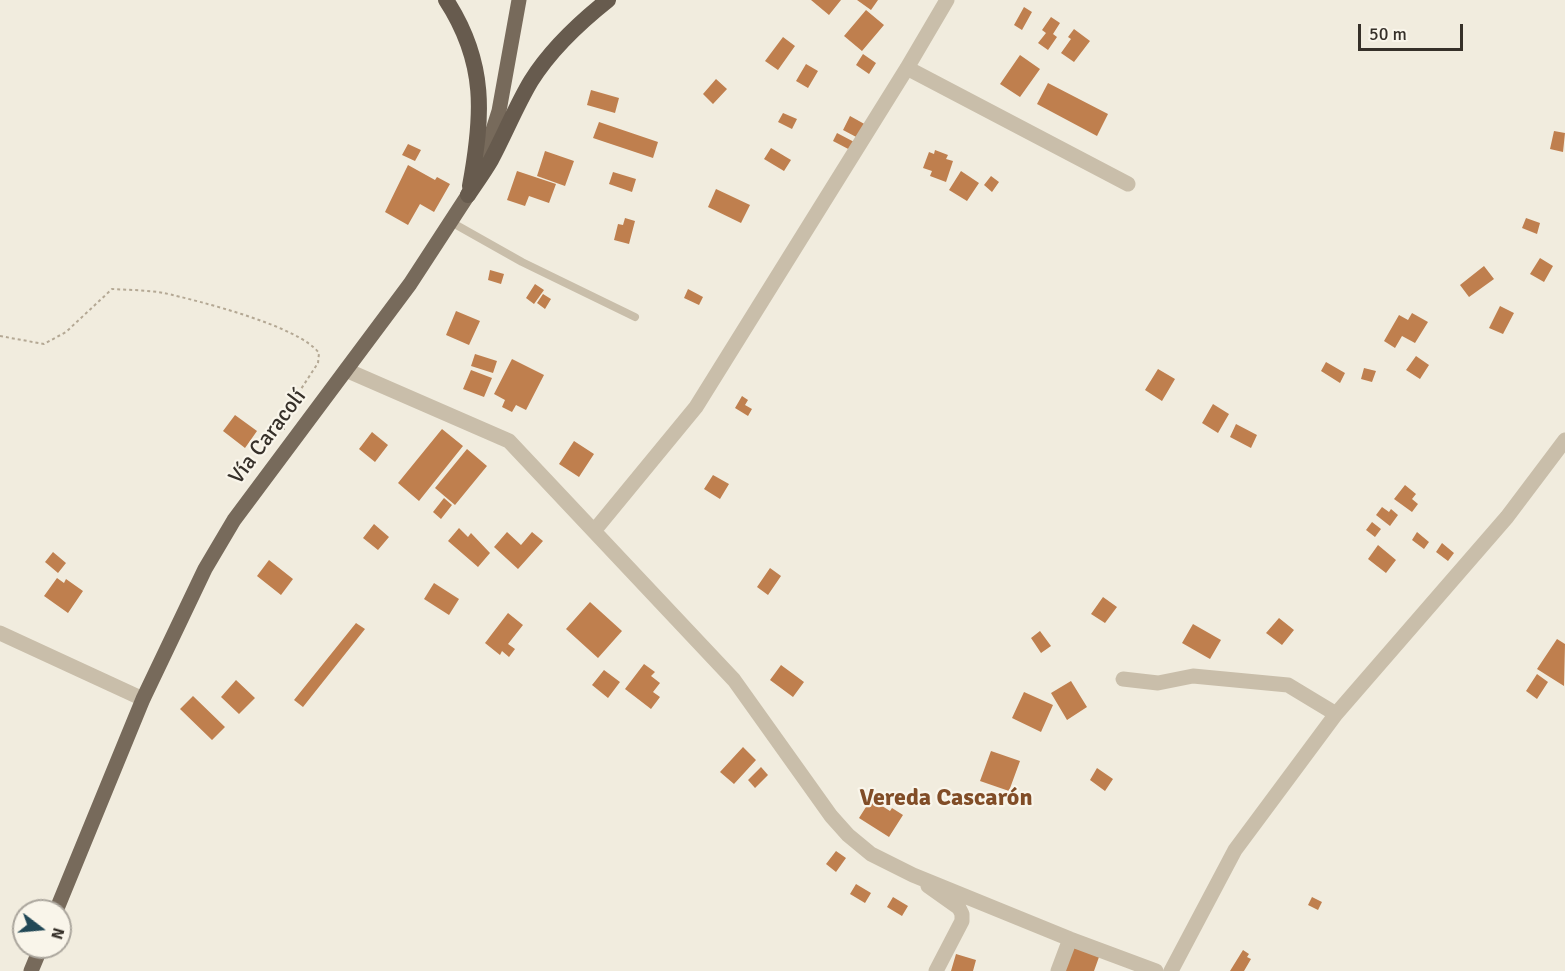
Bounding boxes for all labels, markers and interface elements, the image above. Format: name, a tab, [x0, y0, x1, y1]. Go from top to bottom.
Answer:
scale bar	[1361, 12, 1466, 50]
text: 50 m	[1369, 23, 1407, 45]
street label: Vía Caracolí	[224, 384, 312, 490]
district label: Vereda Cascarón	[859, 785, 1033, 813]
north arrow	[12, 899, 72, 959]
text: N	[46, 925, 69, 942]

